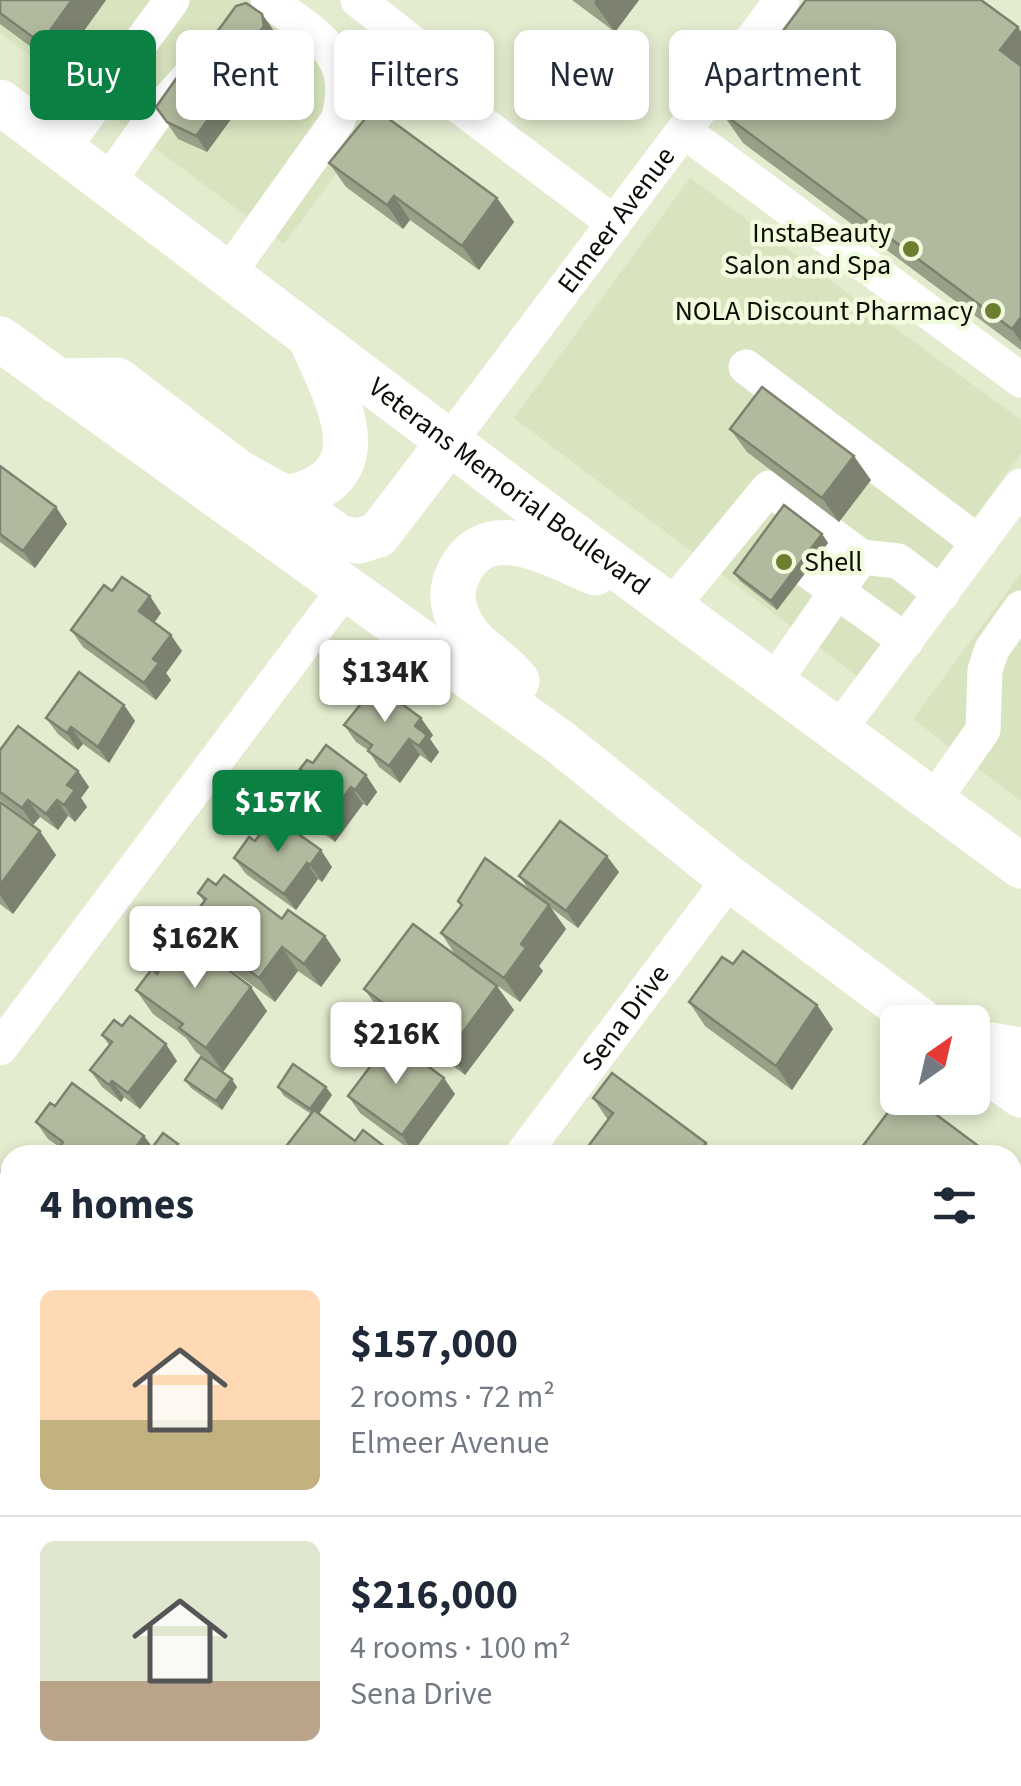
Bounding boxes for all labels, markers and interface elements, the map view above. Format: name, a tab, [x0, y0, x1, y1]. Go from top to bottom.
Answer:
chip: Buy	[30, 30, 156, 120]
chip: Rent	[176, 30, 314, 120]
chip: Filters	[334, 30, 494, 120]
chip: New	[514, 30, 649, 120]
chip: Apartment	[669, 30, 896, 120]
street label: Elmeer Avenue	[548, 138, 685, 302]
place label: InstaBeauty Salon and Spa	[724, 213, 891, 285]
marker: InstaBeauty Salon and Spa	[900, 238, 922, 260]
place label: NOLA Discount Pharmacy	[675, 291, 973, 331]
marker: NOLA Discount Pharmacy	[982, 300, 1004, 322]
street label: Veterans Memorial Boulevard	[360, 368, 658, 605]
place label: Shell	[804, 542, 862, 582]
marker: Shell	[773, 551, 795, 573]
pin: $134K	[315, 640, 455, 725]
text: $134K	[341, 649, 429, 695]
pin: $157K	[208, 770, 348, 855]
text: $157K	[234, 779, 322, 825]
pin: $162K	[125, 906, 265, 991]
text: $162K	[151, 915, 239, 961]
street label: Sena Drive	[572, 956, 679, 1079]
pin: $216K	[326, 1002, 466, 1087]
north arrow	[880, 1005, 990, 1115]
map controls	[880, 1005, 990, 1115]
text: $216K	[352, 1011, 440, 1057]
text: 4 homes	[40, 1175, 194, 1235]
icon: filters	[927, 1178, 982, 1233]
text: $157,000	[350, 1314, 518, 1374]
icon: home	[120, 1330, 240, 1450]
text: 2 rooms · 72 m²	[350, 1374, 555, 1420]
text: Elmeer Avenue	[350, 1420, 549, 1466]
text: $216,000	[350, 1565, 518, 1625]
icon: home	[120, 1581, 240, 1701]
text: 4 rooms · 100 m²	[350, 1625, 571, 1671]
text: Sena Drive	[350, 1671, 492, 1717]

